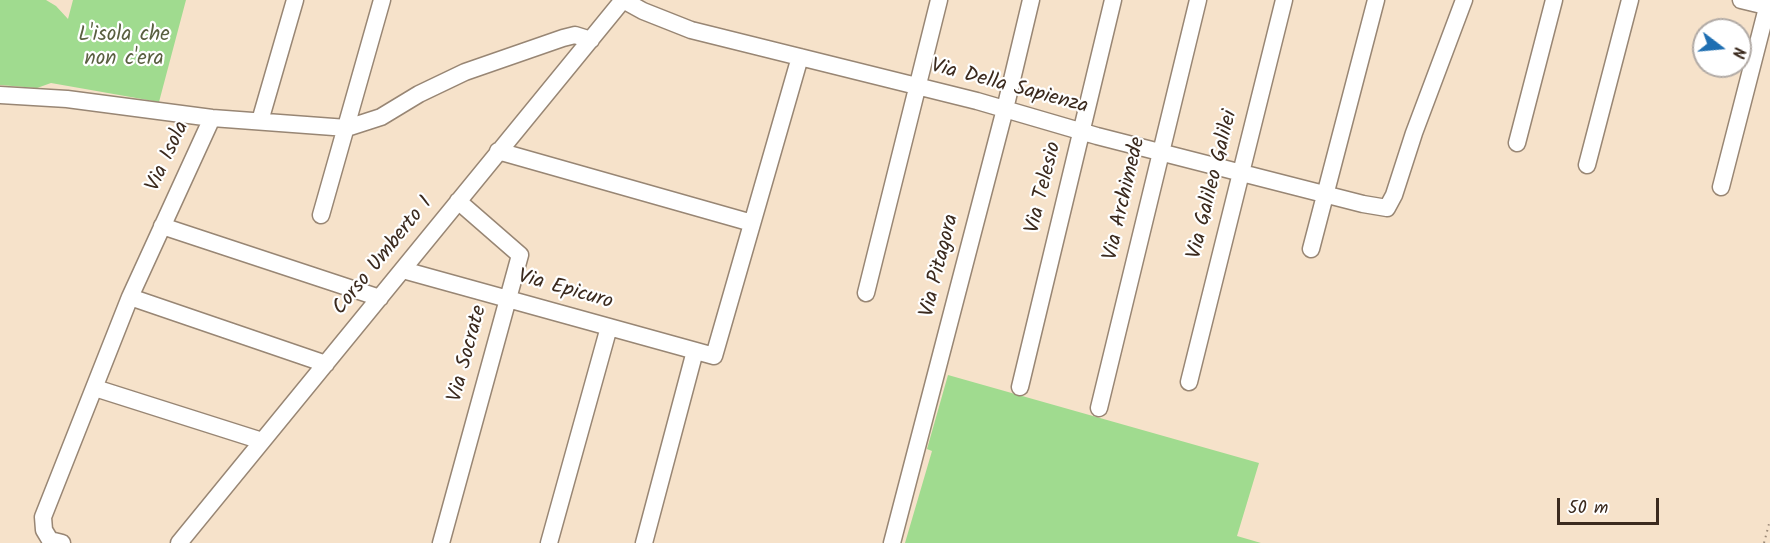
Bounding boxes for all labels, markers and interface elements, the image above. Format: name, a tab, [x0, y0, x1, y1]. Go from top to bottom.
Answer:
north arrow	[1692, 18, 1752, 78]
park label: L'isola che non c'era	[78, 23, 170, 73]
text: N	[1724, 44, 1751, 61]
street label: Via Della Sapienza	[928, 55, 1090, 121]
street label: Via Galileo Galilei	[1183, 108, 1245, 262]
street label: Via Isola	[142, 118, 196, 196]
street label: Via Archimede	[1100, 135, 1152, 263]
street label: Via Telesio	[1022, 140, 1068, 236]
street label: Corso Umberto I	[329, 193, 439, 321]
street label: Via Pitagora	[916, 212, 966, 320]
street label: Via Epicuro	[515, 265, 615, 317]
street label: Via Socrate	[444, 303, 494, 405]
scale bar	[1560, 486, 1662, 524]
text: 50 m	[1568, 494, 1608, 523]

